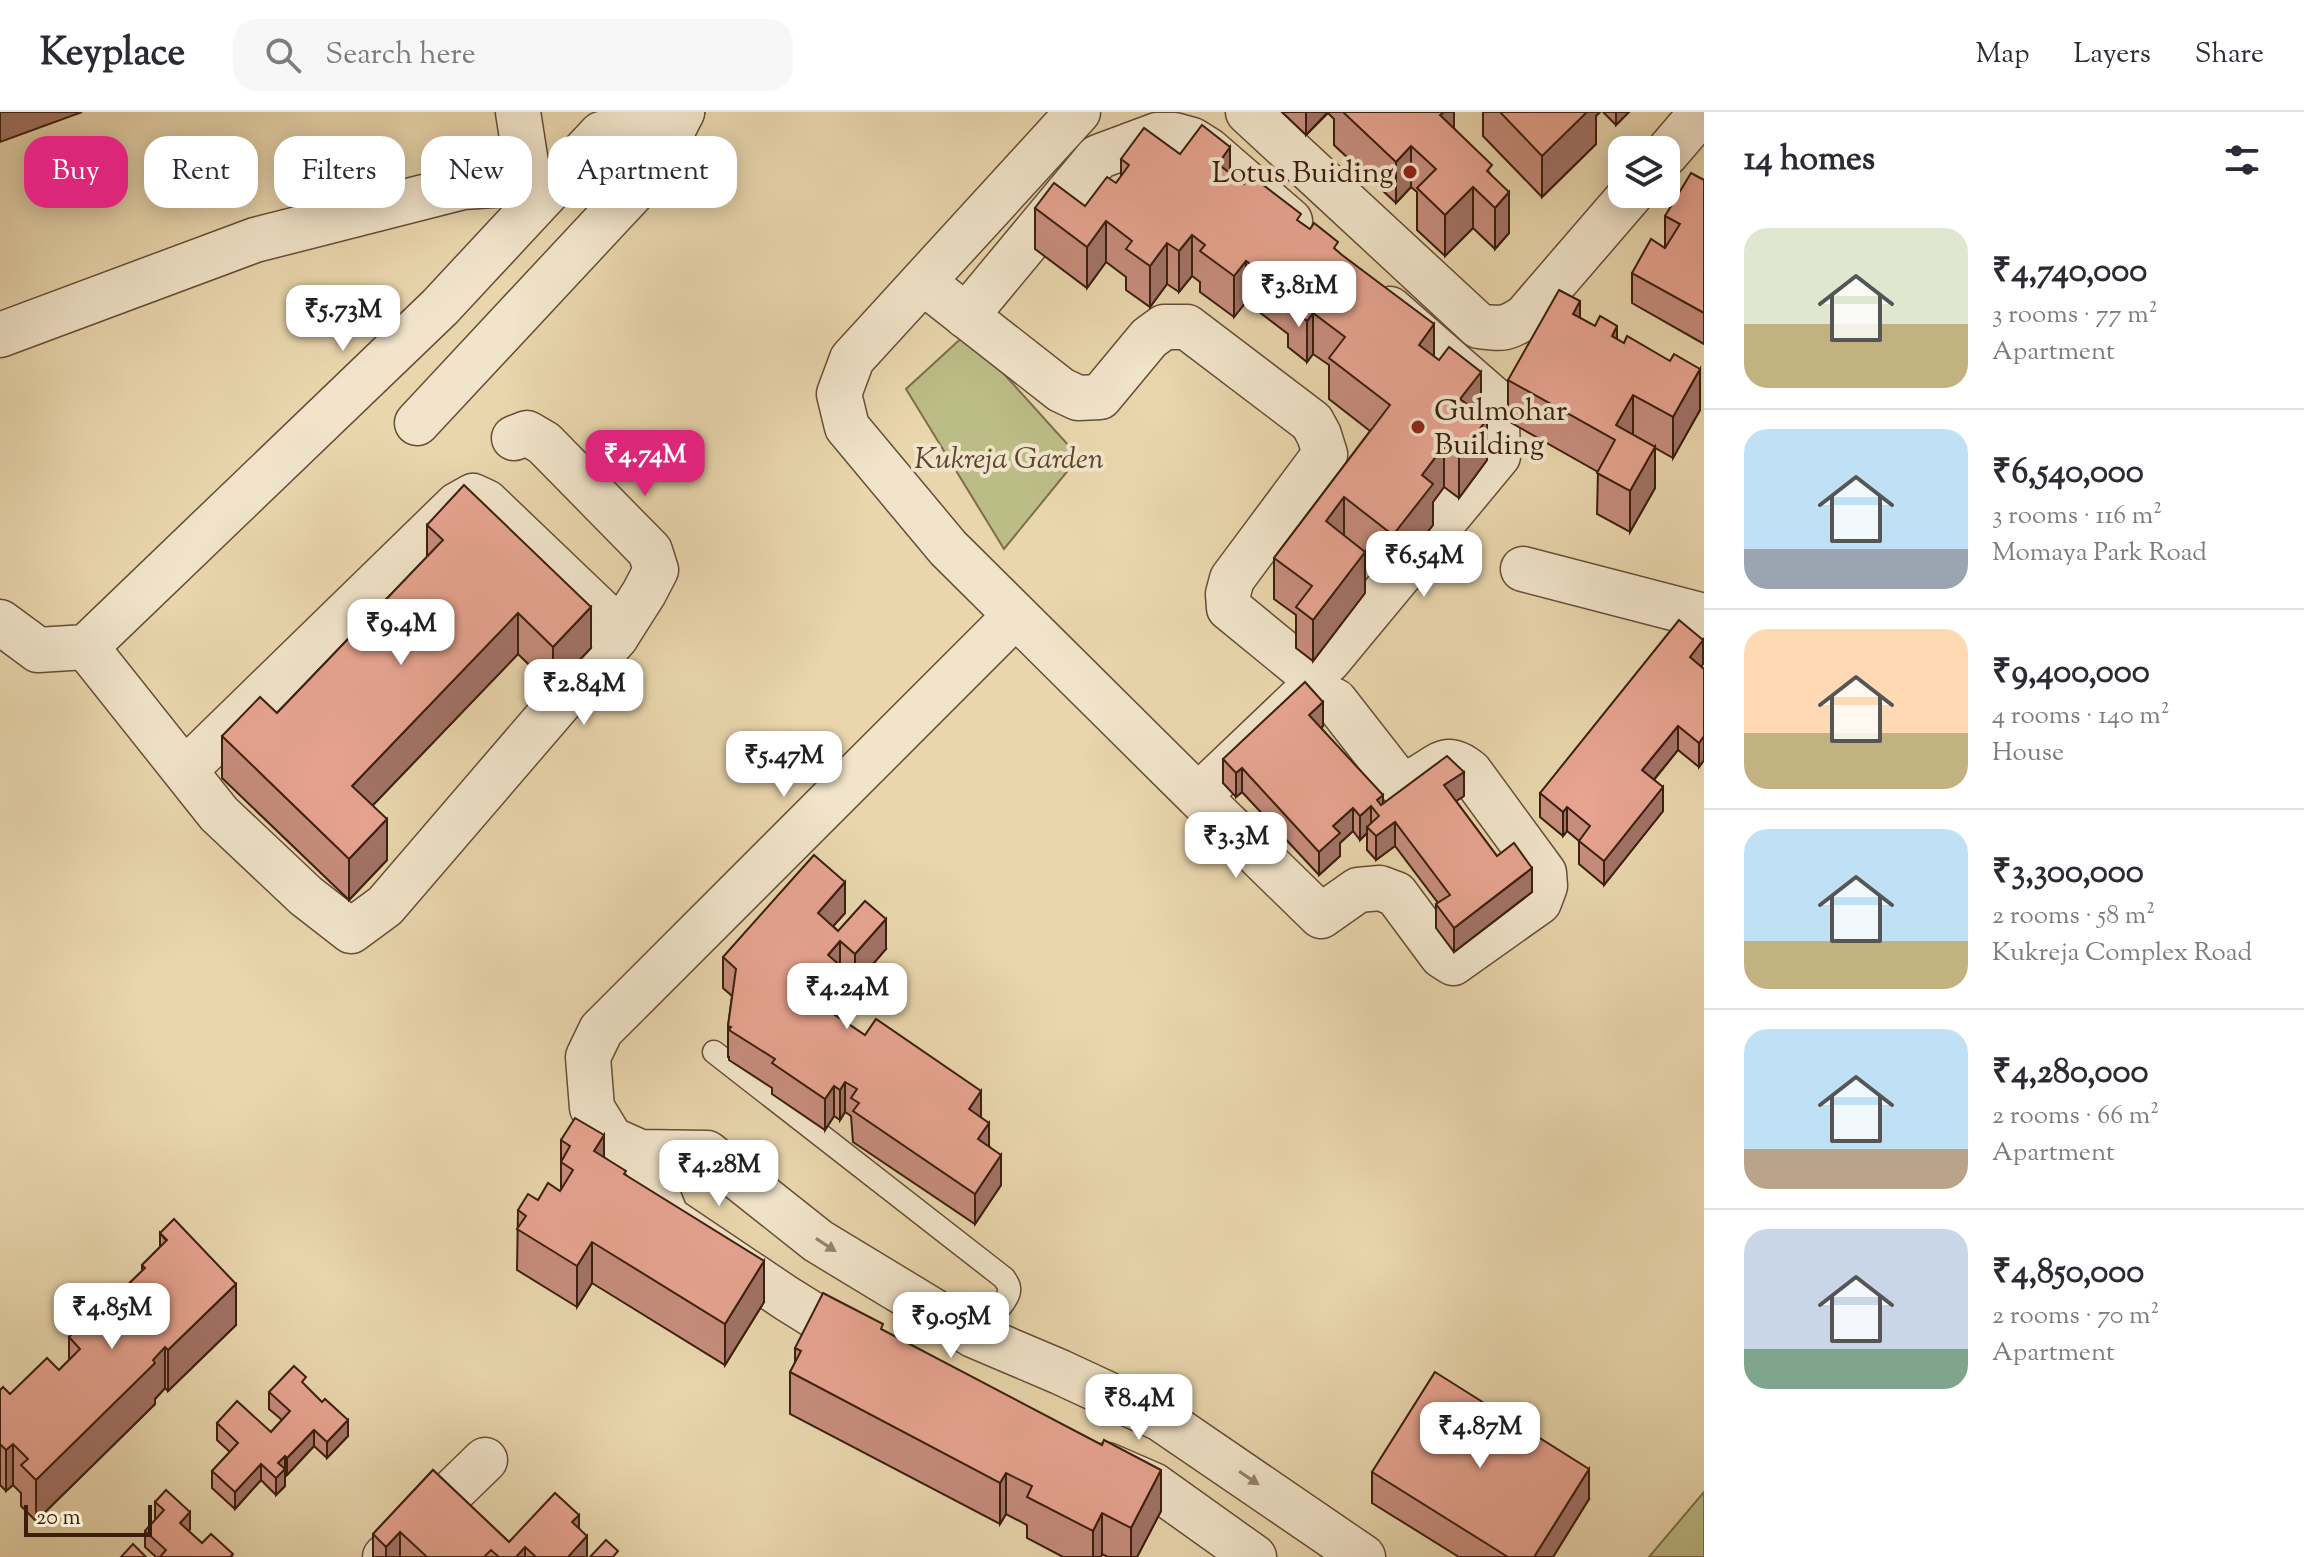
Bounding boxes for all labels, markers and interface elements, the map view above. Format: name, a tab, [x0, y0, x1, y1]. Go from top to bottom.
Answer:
search box	[233, 19, 793, 91]
text: Keyplace	[40, 28, 185, 82]
icon: search	[261, 33, 305, 77]
text: Search here	[325, 34, 476, 77]
text: Map	[1976, 35, 2029, 75]
text: Layers	[2073, 35, 2151, 75]
text: Share	[2195, 35, 2264, 75]
chip: Buy	[24, 136, 128, 208]
chip: Rent	[144, 136, 258, 208]
chip: Filters	[274, 136, 405, 208]
chip: New	[421, 136, 532, 208]
chip: Apartment	[548, 136, 737, 208]
map controls	[1608, 136, 1680, 208]
button: layers	[1608, 136, 1680, 208]
text: 14 homes	[1744, 136, 1875, 185]
icon: filters	[2220, 138, 2264, 182]
place label: Lotus Buiding	[1212, 153, 1394, 196]
marker: Lotus Buiding	[1401, 163, 1419, 181]
text: ₹4,740,000	[1992, 248, 2147, 297]
icon: home	[1808, 260, 1904, 356]
pin: ₹3.81M	[1234, 261, 1364, 329]
text: ₹3.81M	[1260, 268, 1338, 305]
pin: ₹5.73M	[278, 285, 408, 353]
text: ₹5.73M	[304, 292, 382, 329]
text: 3 rooms · 77 m²	[1992, 297, 2157, 334]
text: Apartment	[1992, 334, 2115, 371]
place label: Gulmohar Building	[1434, 391, 1567, 468]
marker: Gulmohar Building	[1409, 418, 1427, 436]
pin: ₹4.74M	[580, 430, 710, 498]
text: ₹4.74M	[604, 437, 686, 474]
park label: Kukreja Garden	[914, 439, 1104, 482]
text: ₹6,540,000	[1992, 449, 2144, 498]
icon: home	[1808, 461, 1904, 557]
text: 3 rooms · 116 m²	[1992, 498, 2162, 535]
pin: ₹6.54M	[1359, 531, 1489, 599]
text: Momaya Park Road	[1992, 535, 2207, 572]
text: ₹6.54M	[1384, 538, 1464, 575]
pin: ₹9.4M	[345, 599, 457, 667]
text: ₹9.4M	[365, 606, 437, 643]
text: ₹9,400,000	[1992, 649, 2150, 698]
pin: ₹2.84M	[519, 659, 649, 727]
icon: home	[1808, 661, 1904, 757]
text: ₹2.84M	[542, 666, 626, 703]
text: 4 rooms · 140 m²	[1992, 698, 2169, 735]
pin: ₹5.47M	[719, 731, 849, 799]
text: House	[1992, 735, 2064, 772]
text: ₹5.47M	[744, 738, 824, 775]
pin: ₹3.3M	[1180, 812, 1292, 880]
text: ₹3.3M	[1203, 819, 1269, 856]
text: ₹3,300,000	[1992, 849, 2144, 898]
icon: home	[1808, 861, 1904, 957]
text: 2 rooms · 58 m²	[1992, 898, 2155, 935]
text: Kukreja Complex Road	[1992, 935, 2252, 972]
pin: ₹4.24M	[782, 963, 912, 1031]
text: ₹4.24M	[805, 970, 889, 1007]
text: ₹4,280,000	[1992, 1049, 2149, 1098]
icon: home	[1808, 1061, 1904, 1157]
text: 2 rooms · 66 m²	[1992, 1098, 2159, 1135]
text: Apartment	[1992, 1135, 2115, 1172]
pin: ₹4.28M	[654, 1140, 784, 1208]
text: ₹4.28M	[677, 1147, 761, 1184]
one-way arrow	[815, 1237, 837, 1251]
text: ₹4,850,000	[1992, 1249, 2144, 1298]
icon: home	[1808, 1261, 1904, 1357]
pin: ₹4.85M	[47, 1283, 177, 1351]
text: ₹4.85M	[72, 1290, 152, 1327]
pin: ₹9.05M	[886, 1292, 1016, 1360]
text: 2 rooms · 70 m²	[1992, 1298, 2159, 1335]
text: ₹9.05M	[911, 1299, 991, 1336]
text: Apartment	[1992, 1335, 2115, 1372]
pin: ₹8.4M	[1083, 1374, 1195, 1442]
text: ₹8.4M	[1103, 1381, 1175, 1418]
pin: ₹4.87M	[1415, 1402, 1545, 1470]
text: ₹4.87M	[1438, 1409, 1522, 1446]
one-way arrow	[1238, 1470, 1259, 1485]
scale bar	[24, 1501, 152, 1537]
text: 20 m	[36, 1503, 81, 1535]

